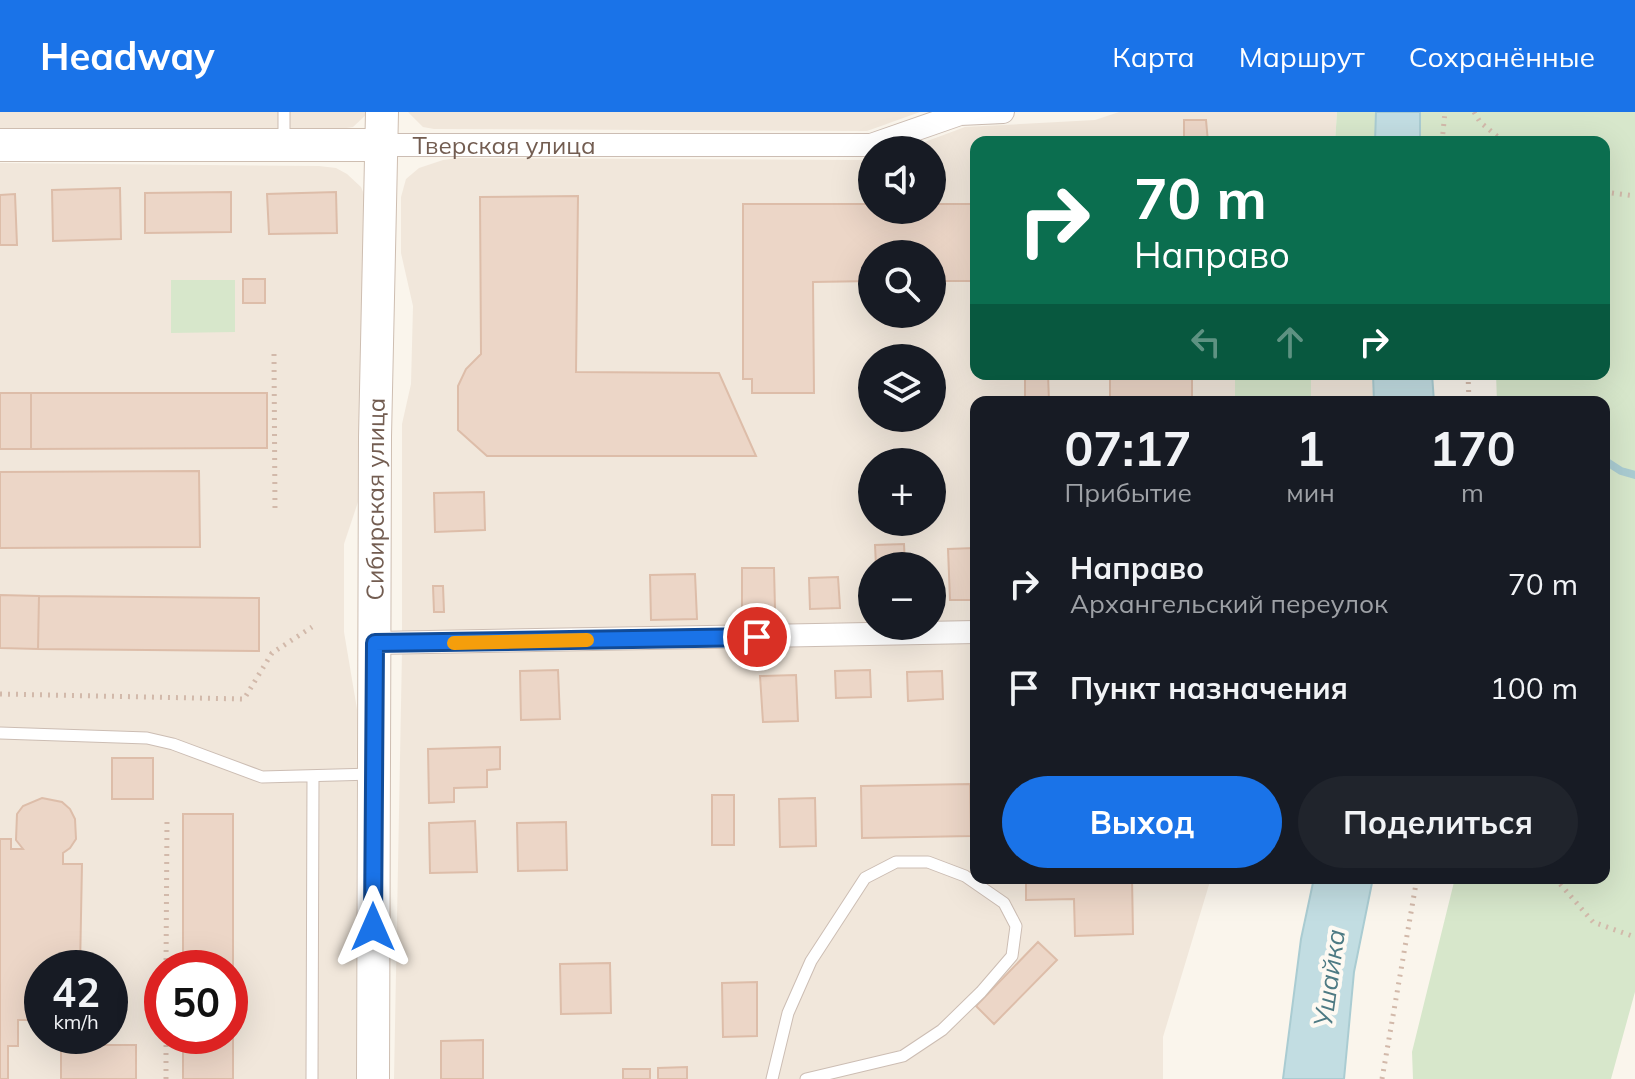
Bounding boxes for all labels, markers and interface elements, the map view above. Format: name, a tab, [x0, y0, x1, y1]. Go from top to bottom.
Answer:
text: Headway	[40, 32, 215, 80]
text: Карта	[1112, 39, 1195, 74]
text: Маршрут	[1239, 39, 1365, 74]
text: Сохранённые	[1409, 39, 1595, 74]
street label: Тверская улица	[412, 130, 596, 160]
map controls	[858, 136, 946, 640]
button: sound	[858, 136, 946, 224]
text: 70 m	[1134, 163, 1267, 233]
icon: right	[1002, 168, 1106, 272]
text: Направо	[1134, 232, 1290, 277]
button: search	[858, 240, 946, 328]
icon: left	[1184, 320, 1228, 364]
icon: ahead	[1268, 320, 1312, 364]
icon: right	[1352, 320, 1396, 364]
button: layers	[858, 344, 946, 432]
street label: Сибирская улица	[359, 397, 391, 600]
text: 07:17	[1065, 418, 1192, 478]
text: 1	[1296, 418, 1325, 478]
text: 170	[1429, 418, 1516, 478]
button: +	[858, 448, 946, 536]
text: Прибытие	[1064, 476, 1192, 509]
text: мин	[1286, 476, 1335, 509]
text: m	[1461, 476, 1484, 509]
text: Направо	[1070, 549, 1204, 587]
button: −	[858, 552, 946, 640]
icon: right	[1002, 562, 1046, 606]
text: 70 m	[1508, 565, 1578, 603]
text: Архангельский переулок	[1070, 587, 1388, 620]
pin	[723, 603, 791, 671]
icon: arrive	[735, 615, 779, 659]
icon: arrive	[1002, 666, 1046, 710]
text: Пункт назначения	[1070, 669, 1348, 707]
text: 100 m	[1490, 669, 1578, 707]
button: Выход	[1002, 776, 1282, 868]
button: Поделиться	[1298, 776, 1578, 868]
position arrow	[331, 885, 415, 969]
water label: Ушайка	[1306, 927, 1352, 1029]
speed limit sign: 50	[144, 950, 248, 1054]
text: 42	[52, 967, 100, 1017]
text: km/h	[53, 1009, 99, 1034]

